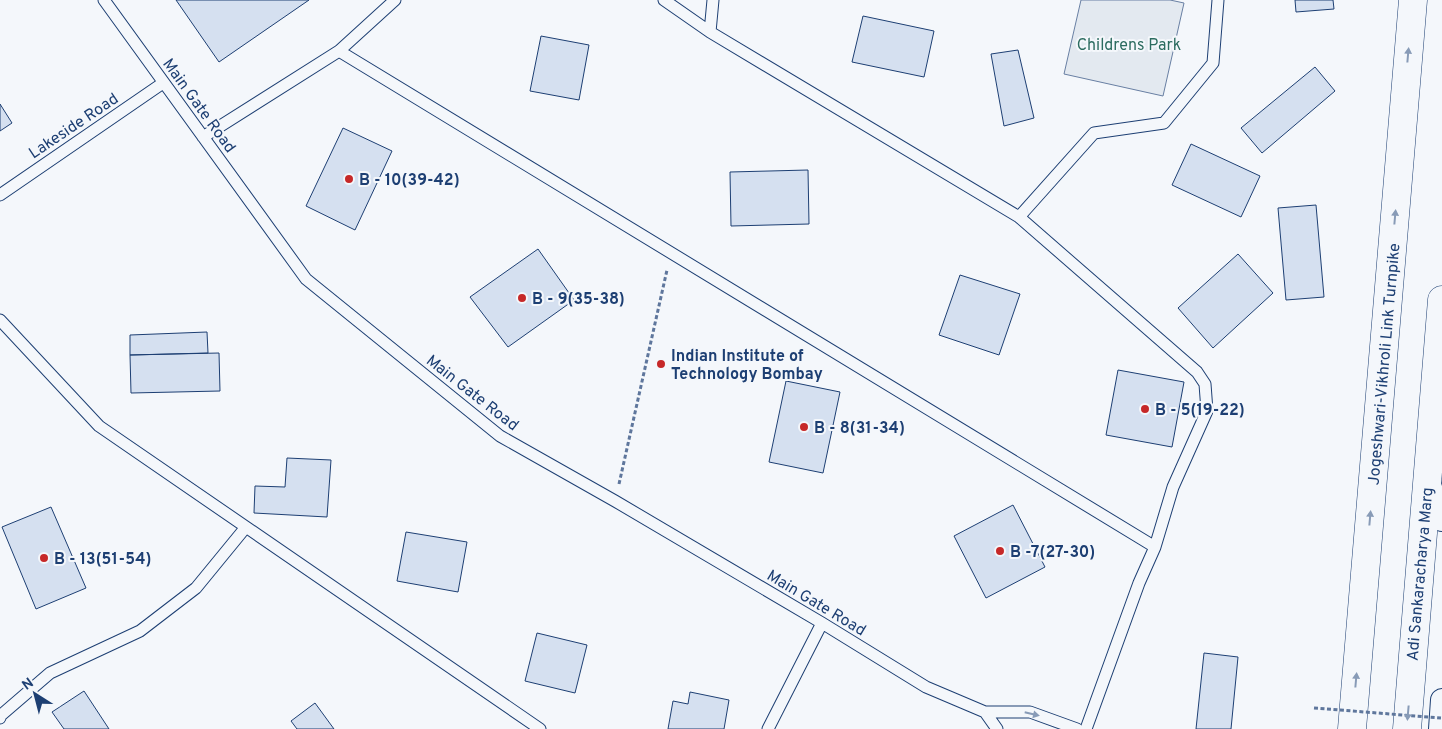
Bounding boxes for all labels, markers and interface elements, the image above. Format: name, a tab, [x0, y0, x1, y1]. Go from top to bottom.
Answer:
park label: Childrens Park	[1077, 36, 1181, 56]
one-way arrow	[1405, 47, 1413, 63]
street label: Main Gate Road	[157, 55, 239, 157]
street label: Lakeside Road	[26, 89, 123, 164]
place label: B - 10(39-42)	[359, 171, 460, 191]
marker: B - 10(39-42)	[343, 173, 355, 185]
one-way arrow	[1391, 209, 1399, 225]
street label: Jogeshwari-Vikhroli Link Turnpike	[1364, 242, 1406, 486]
place label: B - 9(35-38)	[532, 290, 625, 310]
marker: B - 9(35-38)	[516, 292, 528, 304]
place label: Indian Institute of Technology Bombay	[671, 347, 823, 385]
street label: Main Gate Road	[421, 351, 522, 436]
marker: Indian Institute of Technology Bombay	[655, 358, 667, 370]
place label: B - 5(19-22)	[1155, 401, 1245, 421]
marker: B - 5(19-22)	[1139, 403, 1151, 415]
place label: B - 8(31-34)	[814, 419, 905, 439]
marker: B - 8(31-34)	[798, 421, 810, 433]
street label: Adi Sankaracharya Marg	[1403, 487, 1439, 662]
one-way arrow	[1366, 510, 1374, 526]
place label: B -7(27-30)	[1010, 543, 1095, 563]
marker: B -7(27-30)	[994, 545, 1006, 557]
place label: B - 13(51-54)	[54, 550, 152, 570]
marker: B - 13(51-54)	[38, 552, 50, 564]
street label: Main Gate Road	[763, 566, 869, 641]
north arrow	[10, 669, 60, 719]
one-way arrow	[1353, 672, 1361, 688]
text: N	[19, 675, 37, 695]
one-way arrow	[1404, 705, 1412, 721]
one-way arrow	[1025, 710, 1040, 718]

